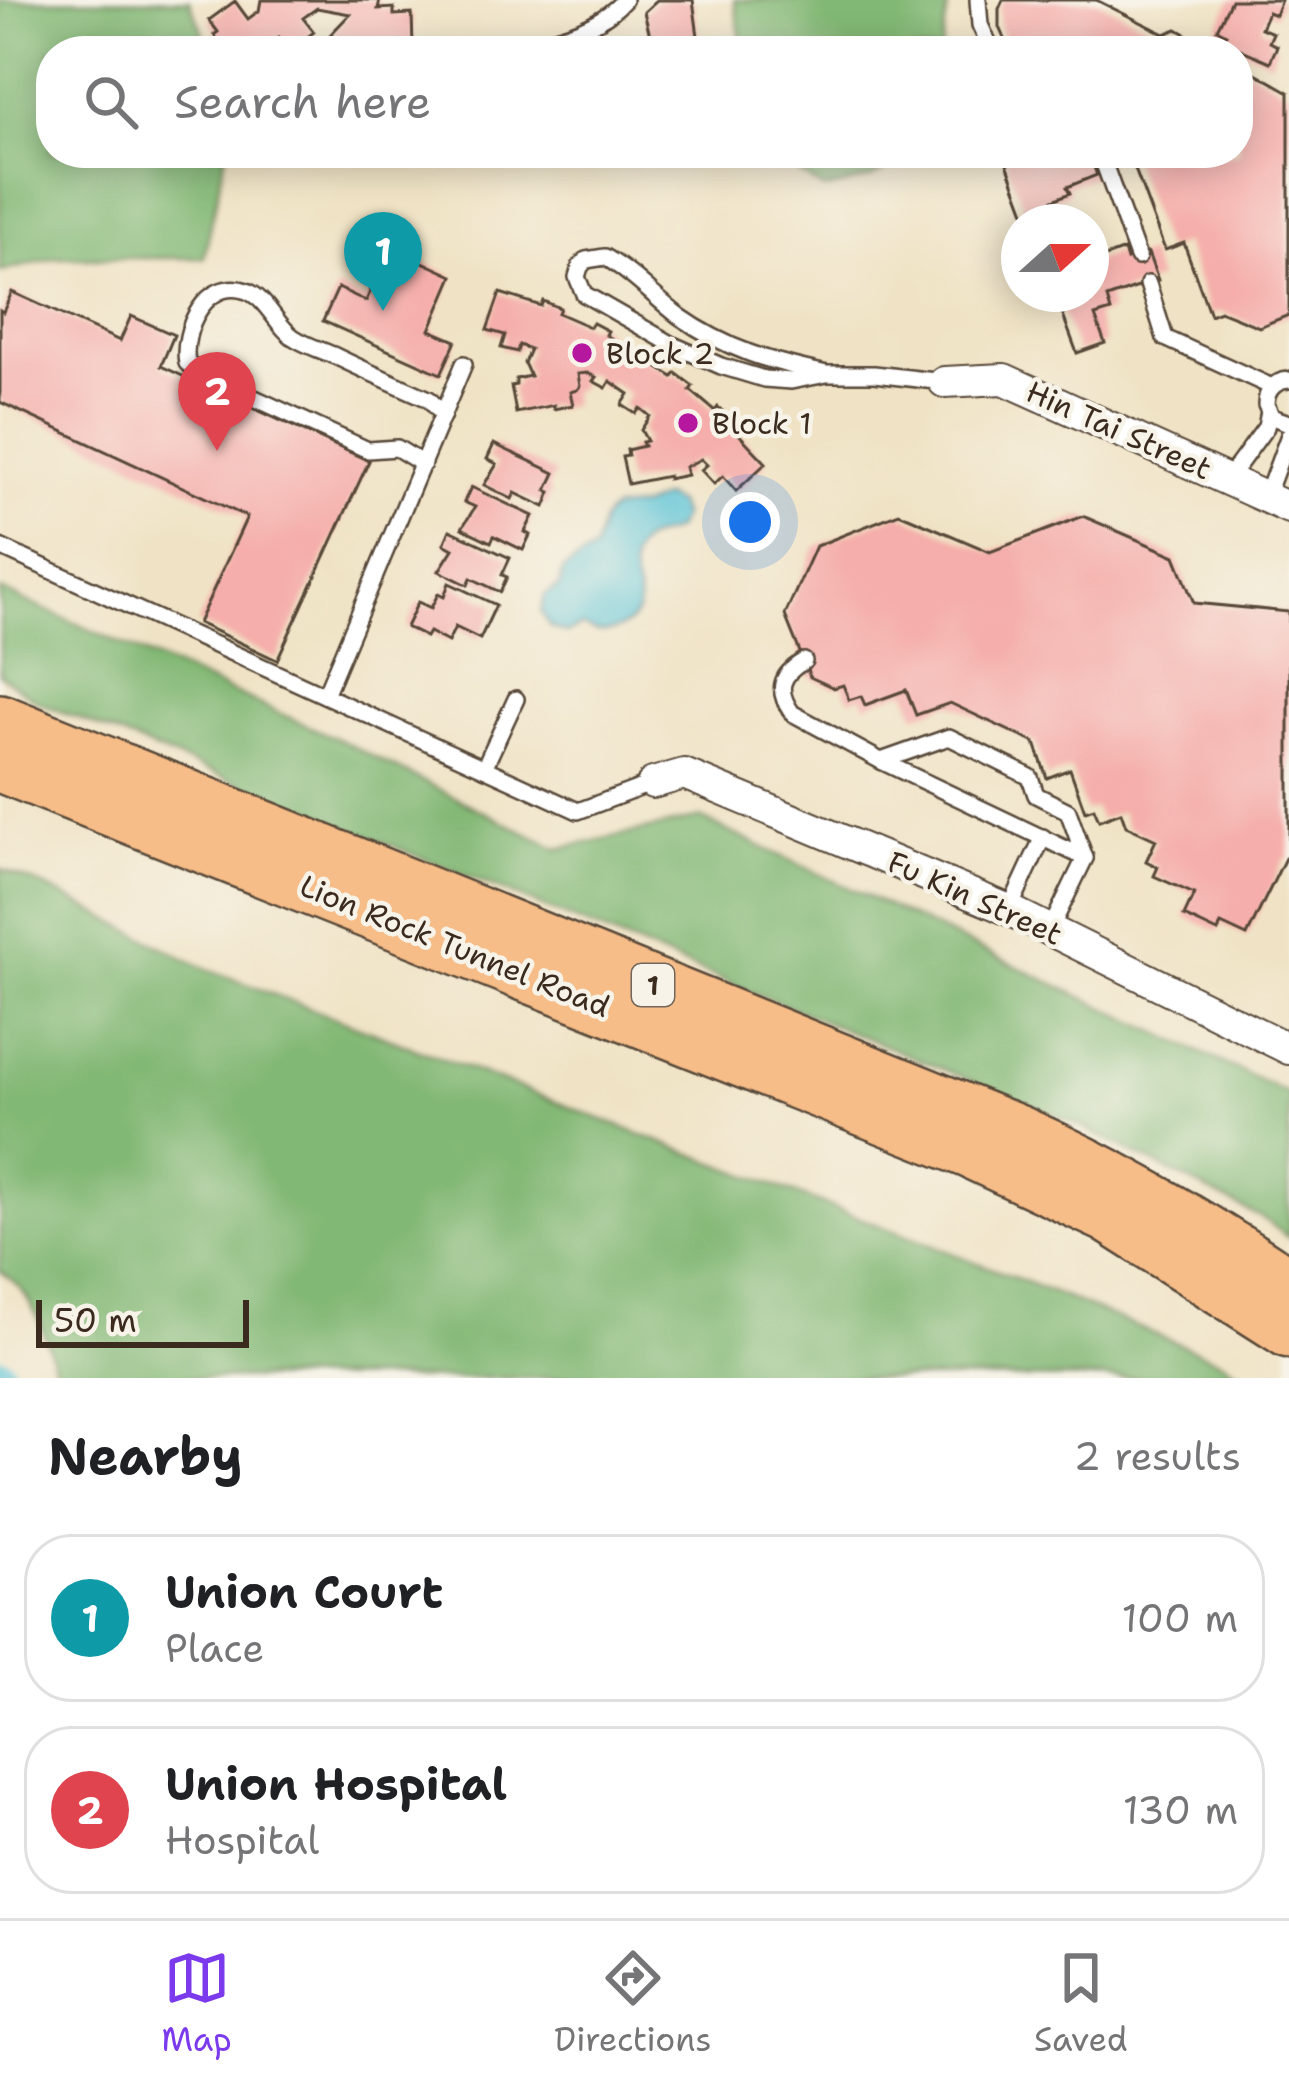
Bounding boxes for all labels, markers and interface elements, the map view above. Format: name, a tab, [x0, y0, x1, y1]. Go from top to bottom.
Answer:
search box	[36, 36, 1253, 168]
icon: search	[78, 69, 144, 135]
text: Search here	[174, 72, 431, 132]
north arrow	[1001, 204, 1109, 312]
pin: 1	[344, 212, 422, 311]
place label: Block 2	[606, 333, 714, 374]
marker: Block 2	[569, 340, 595, 366]
pin: 2	[178, 352, 256, 451]
street label: Hin Tai Street	[1020, 371, 1218, 489]
place label: Block 1	[712, 403, 812, 444]
marker: Block 1	[675, 410, 701, 436]
your location	[720, 492, 780, 552]
street label: Fu Kin Street	[881, 841, 1069, 955]
street label: Lion Rock Tunnel Road	[294, 865, 616, 1027]
road number: 1	[632, 964, 674, 1006]
scale bar	[36, 1294, 249, 1347]
text: 50 m	[54, 1298, 137, 1343]
text: Nearby	[48, 1422, 243, 1490]
text: 2 results	[1074, 1430, 1241, 1482]
text: Union Court	[165, 1562, 443, 1622]
text: 1	[81, 1592, 99, 1644]
text: 100 m	[1122, 1592, 1238, 1644]
text: Place	[165, 1622, 264, 1674]
text: Union Hospital	[165, 1754, 507, 1814]
text: 2	[76, 1784, 104, 1836]
text: 130 m	[1123, 1784, 1238, 1836]
text: Hospital	[165, 1814, 319, 1866]
tab: Map	[161, 1945, 232, 2062]
tab: Directions	[554, 1945, 712, 2062]
tab: Saved	[1034, 1945, 1128, 2062]

